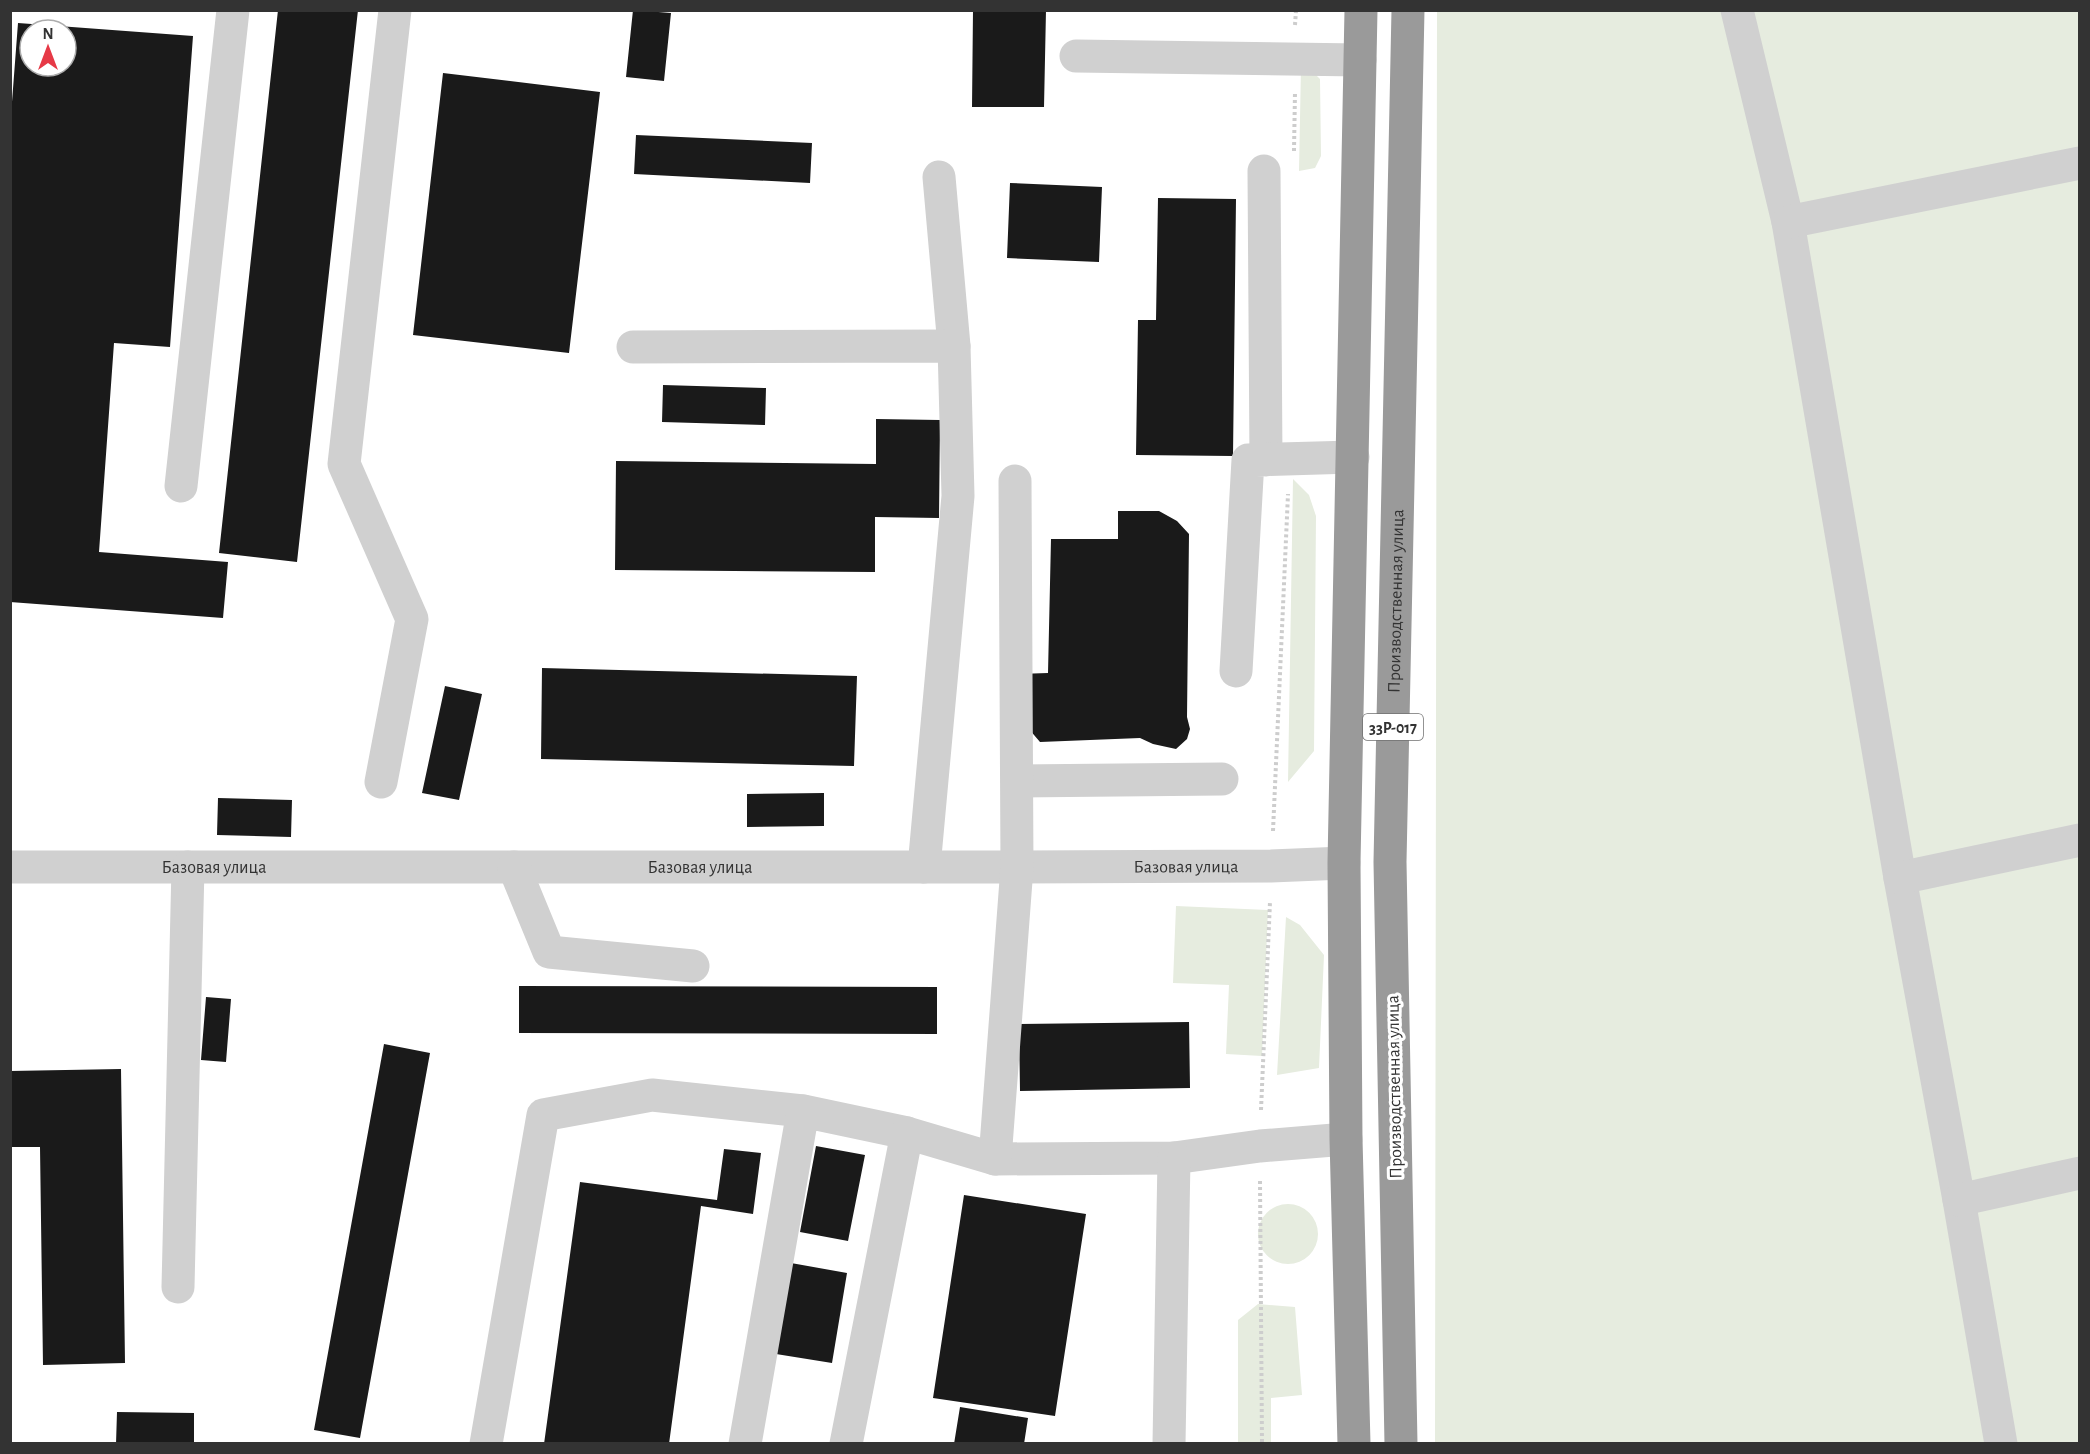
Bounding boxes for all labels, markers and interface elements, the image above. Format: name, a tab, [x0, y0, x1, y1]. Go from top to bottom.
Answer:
north arrow	[18, 18, 78, 78]
text: N	[42, 26, 54, 42]
street label: Производственная улица	[1386, 509, 1407, 693]
road number: 33Р-017	[1363, 714, 1423, 740]
street label: Базовая улица	[1133, 858, 1239, 877]
street label: Базовая улица	[162, 859, 266, 877]
street label: Базовая улица	[648, 859, 752, 877]
street label: Производственная улица	[1384, 995, 1406, 1179]

